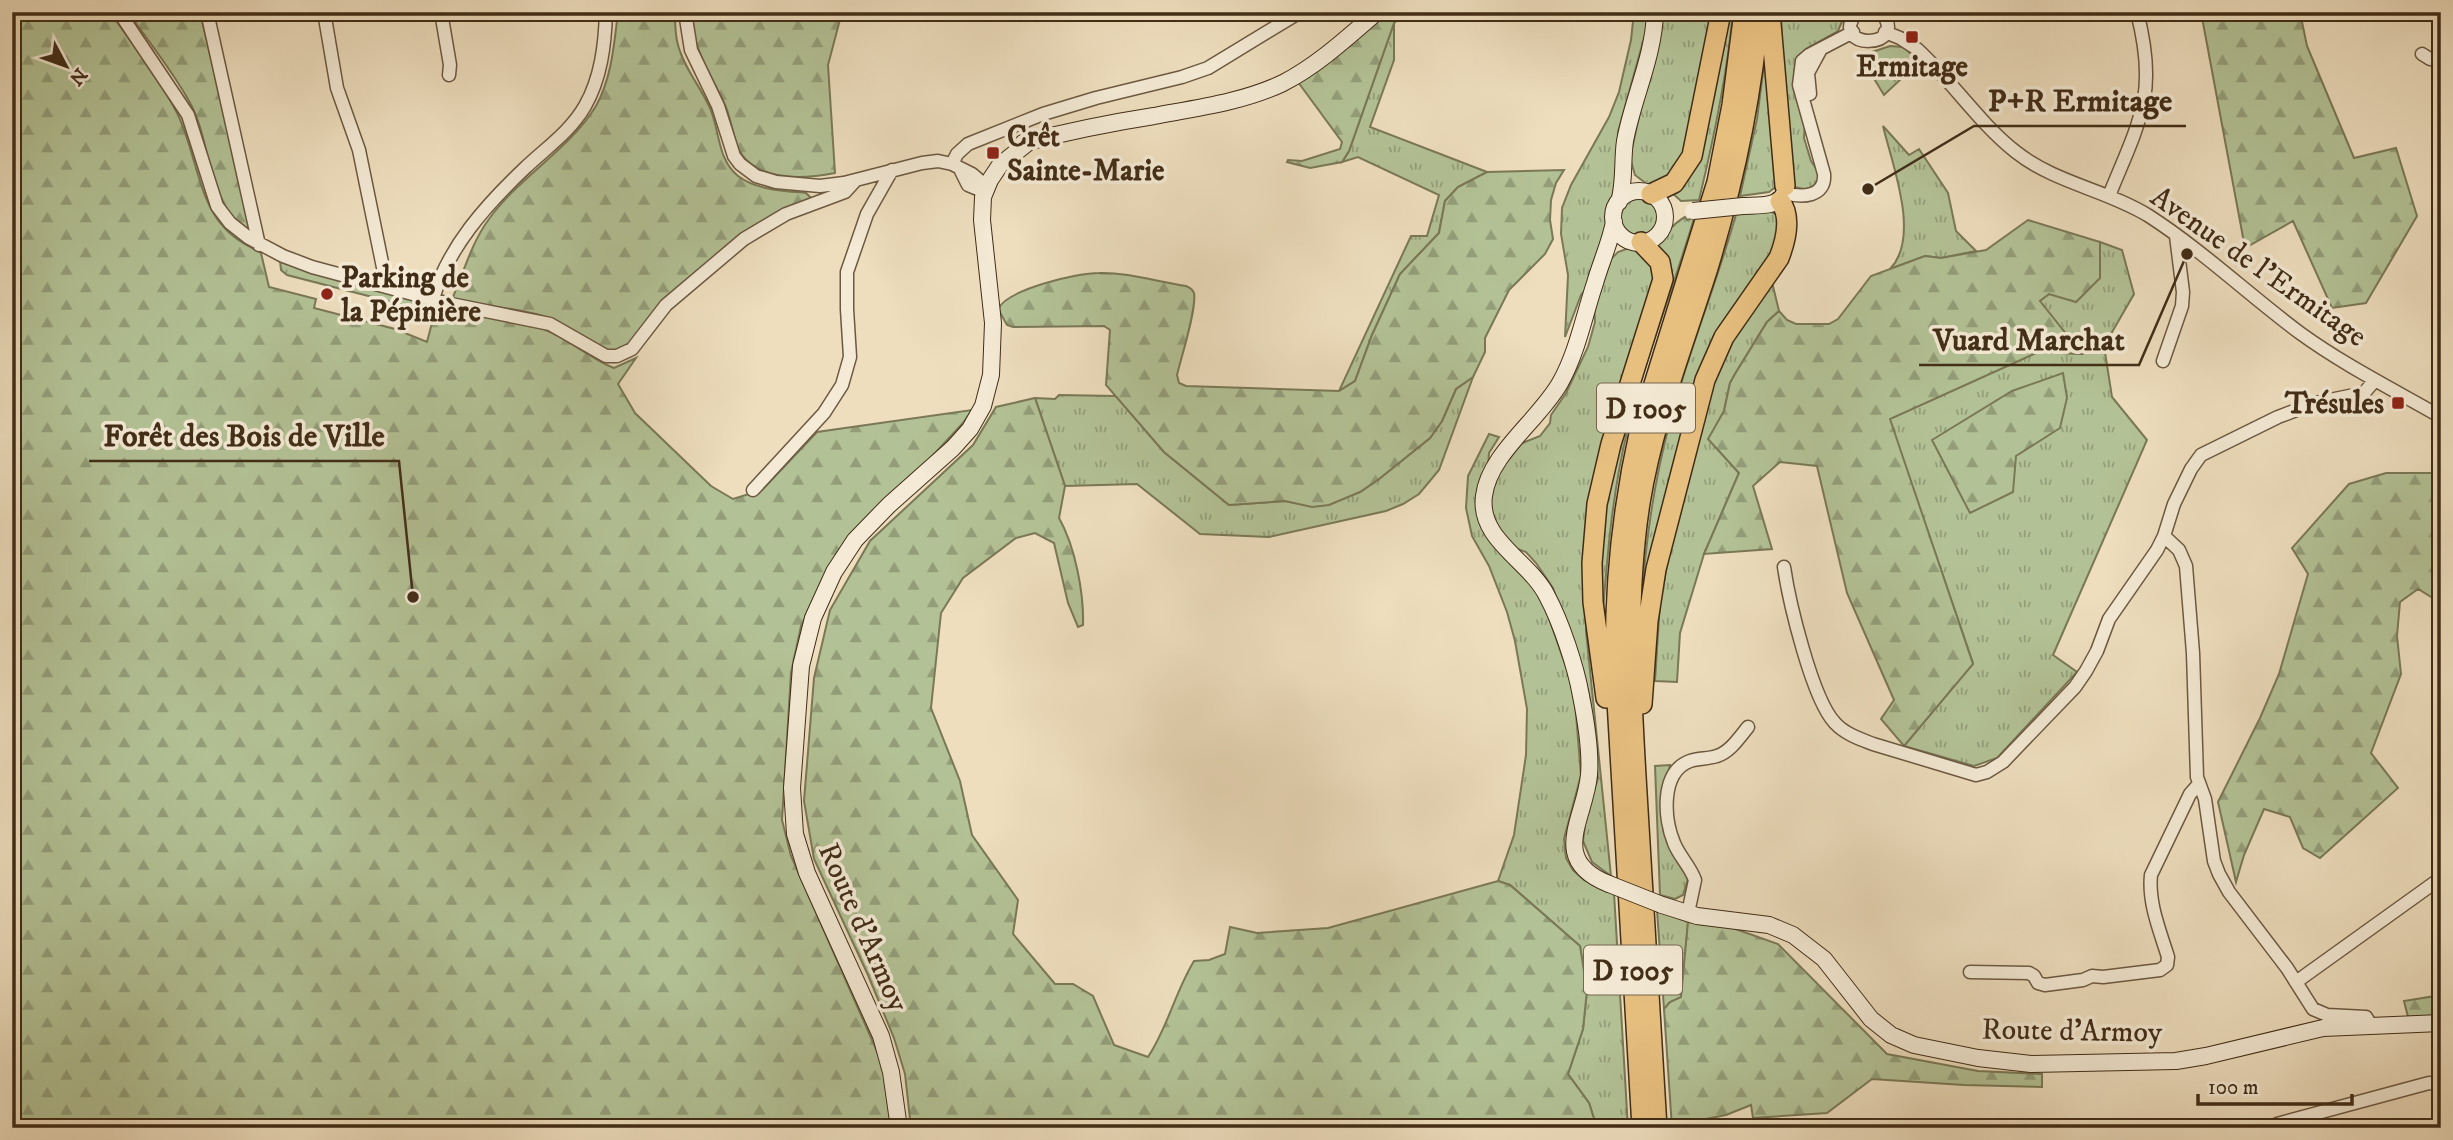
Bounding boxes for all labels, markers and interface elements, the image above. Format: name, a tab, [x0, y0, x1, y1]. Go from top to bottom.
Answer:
marker: Ermitage	[1904, 29, 1920, 45]
north arrow	[32, 32, 102, 102]
place label: Ermitage	[1856, 49, 1969, 86]
text: N	[64, 63, 91, 90]
callout: P+R Ermitage	[1974, 73, 2186, 126]
text: P+R Ermitage	[1988, 82, 2172, 122]
place label: Crêt Sainte-Marie	[1007, 119, 1165, 190]
marker: Crêt Sainte-Marie	[985, 145, 1001, 161]
street label: Avenue de l'Ermitage	[2143, 179, 2373, 356]
place label: Parking de la Pépinière	[340, 260, 481, 331]
marker: Parking de la Pépinière	[319, 286, 335, 302]
callout: Vuard Marchat	[1919, 312, 2139, 365]
text: Vuard Marchat	[1931, 321, 2125, 361]
road number: D 1005	[1597, 384, 1695, 432]
place label: Trésules	[2284, 386, 2384, 423]
marker: Trésules	[2390, 395, 2406, 411]
callout: Forêt des Bois de Ville	[89, 408, 399, 461]
text: Forêt des Bois de Ville	[103, 417, 385, 457]
street label: Route d'Armoy	[809, 838, 917, 1018]
road number: D 1005	[1584, 946, 1682, 995]
street label: Route d'Armoy	[1981, 1011, 2163, 1052]
scale bar	[2198, 1063, 2352, 1107]
text: 100 m	[2208, 1075, 2259, 1101]

